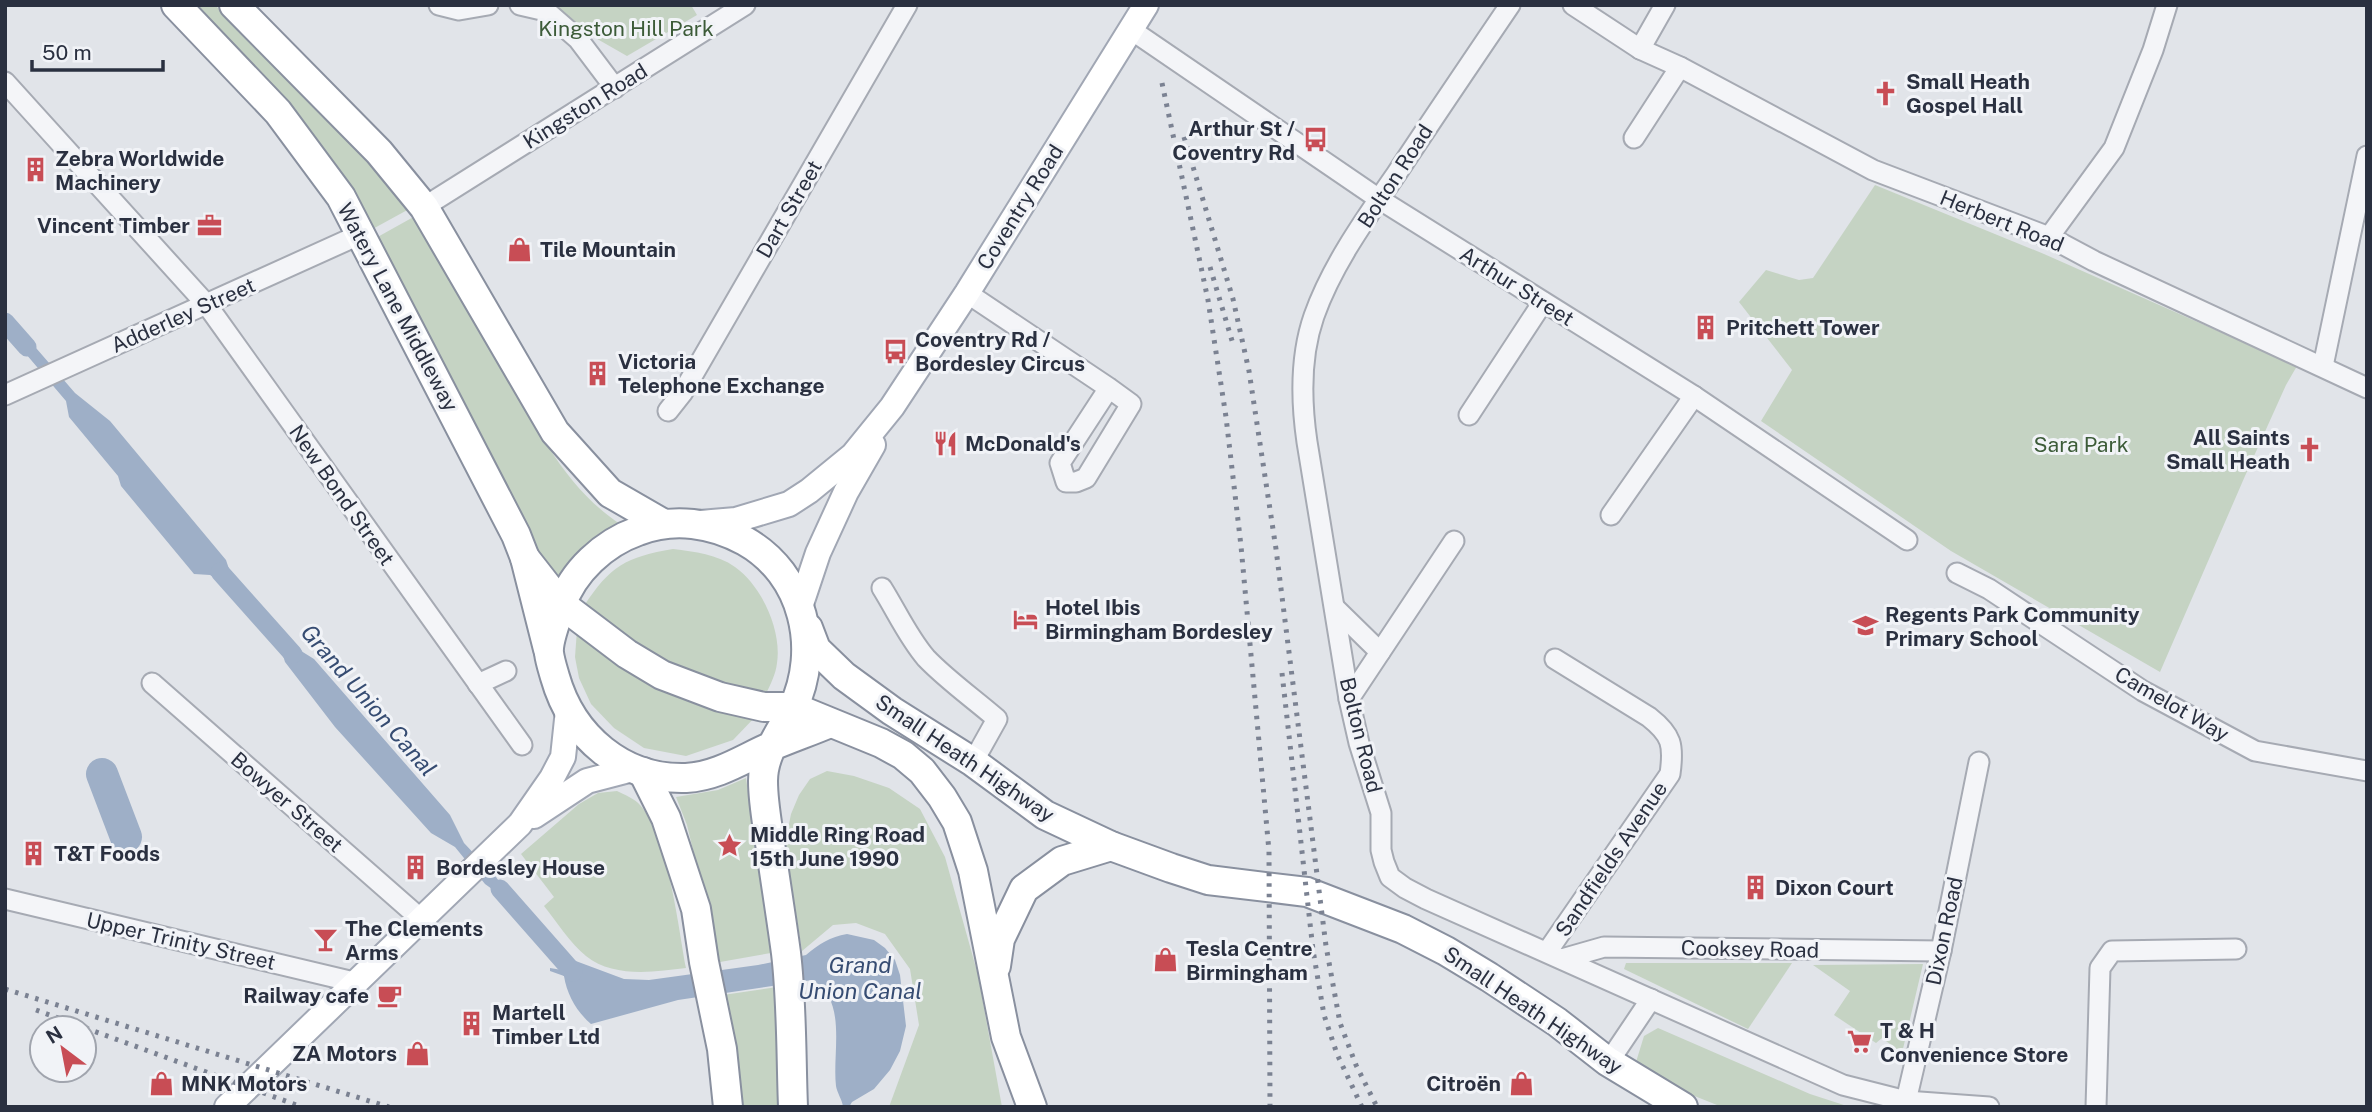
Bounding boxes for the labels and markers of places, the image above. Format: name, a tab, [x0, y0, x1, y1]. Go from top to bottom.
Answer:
place label: Small Heath Gospel Hall	[1906, 69, 2030, 118]
church icon: Small Heath Gospel Hall	[1872, 79, 1900, 107]
place label: Arthur St / Coventry Rd	[1172, 116, 1295, 165]
bus stop icon: Arthur St / Coventry Rd	[1301, 126, 1329, 154]
place label: Zebra Worldwide Machinery	[55, 146, 224, 195]
building icon: Zebra Worldwide Machinery	[21, 156, 49, 184]
office icon: Vincent Timber	[196, 211, 224, 239]
place label: Vincent Timber	[37, 213, 190, 238]
shop icon: Tile Mountain	[506, 235, 534, 263]
place label: Tile Mountain	[540, 237, 676, 262]
building icon: Pritchett Tower	[1692, 313, 1720, 341]
place label: Pritchett Tower	[1726, 315, 1880, 340]
place label: Coventry Rd / Bordesley Circus	[915, 327, 1085, 376]
bus stop icon: Coventry Rd / Bordesley Circus	[881, 337, 909, 365]
place label: Victoria Telephone Exchange	[618, 349, 825, 398]
building icon: Victoria Telephone Exchange	[584, 359, 612, 387]
place label: All Saints Small Heath	[2166, 425, 2290, 474]
restaurant icon: McDonald's	[931, 429, 959, 457]
place label: McDonald's	[965, 431, 1081, 456]
church icon: All Saints Small Heath	[2296, 435, 2324, 463]
place label: Hotel Ibis Birmingham Bordesley	[1045, 595, 1273, 644]
place label: Regents Park Community Primary School	[1885, 602, 2140, 651]
hotel icon: Hotel Ibis Birmingham Bordesley	[1011, 605, 1039, 633]
school or university icon: Regents Park Community Primary School	[1851, 612, 1879, 640]
place label: Middle Ring Road 15th June 1990	[750, 822, 925, 871]
place icon: Middle Ring Road 15th June 1990	[716, 832, 744, 860]
building icon: T&T Foods	[20, 839, 48, 867]
place label: T&T Foods	[54, 841, 160, 866]
building icon: Bordesley House	[402, 853, 430, 881]
place label: Bordesley House	[436, 855, 605, 880]
building icon: Dixon Court	[1741, 873, 1769, 901]
place label: Dixon Court	[1775, 875, 1894, 900]
place label: The Clements Arms	[345, 916, 483, 965]
bar icon: The Clements Arms	[311, 926, 339, 954]
place label: Tesla Centre Birmingham	[1186, 936, 1313, 985]
shop icon: Tesla Centre Birmingham	[1152, 946, 1180, 974]
cafe icon: Railway cafe	[375, 981, 403, 1009]
place label: Railway cafe	[243, 983, 369, 1008]
place label: Martell Timber Ltd	[492, 1000, 600, 1049]
building icon: Martell Timber Ltd	[458, 1010, 486, 1038]
place label: T & H Convenience Store	[1880, 1018, 2068, 1067]
supermarket icon: T & H Convenience Store	[1846, 1028, 1874, 1056]
shop icon: ZA Motors	[403, 1039, 431, 1067]
place label: ZA Motors	[292, 1041, 397, 1066]
shop icon: MNK Motors	[147, 1069, 175, 1097]
shop icon: Citroën	[1507, 1069, 1535, 1097]
place label: MNK Motors	[181, 1071, 307, 1096]
place label: Citroën	[1426, 1071, 1501, 1096]

